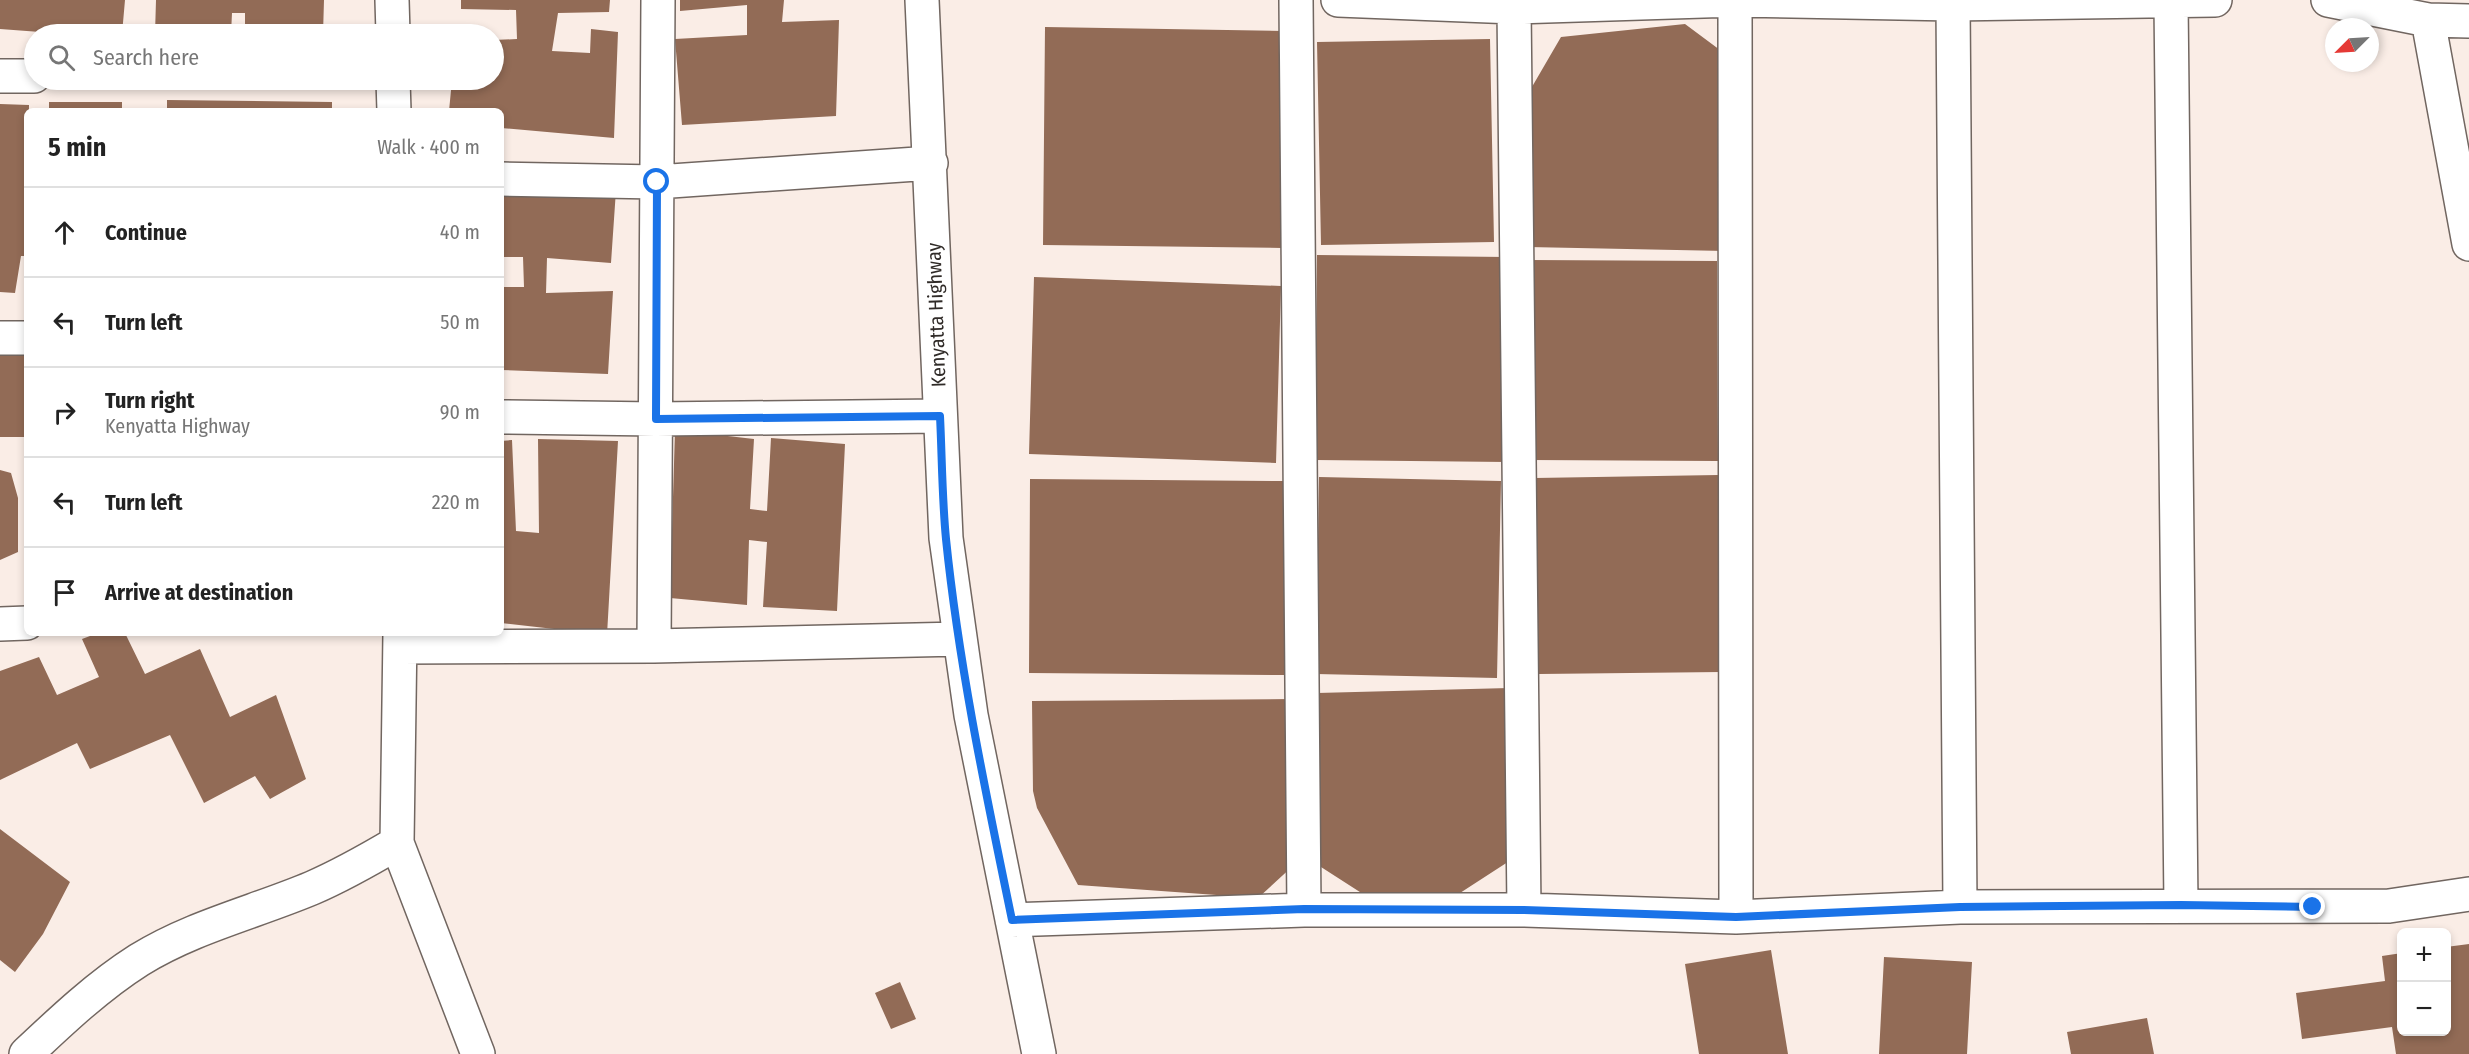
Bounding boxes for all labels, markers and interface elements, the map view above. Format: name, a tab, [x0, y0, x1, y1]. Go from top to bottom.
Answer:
north arrow	[2325, 18, 2379, 72]
search box	[24, 24, 504, 90]
icon: search	[45, 41, 78, 74]
text: Search here	[93, 44, 199, 71]
text: 5 min	[48, 132, 106, 163]
text: Walk · 400 m	[377, 135, 480, 159]
route start	[643, 168, 669, 194]
icon: ahead	[48, 216, 81, 249]
text: Continue	[105, 219, 187, 246]
text: 40 m	[440, 220, 480, 244]
street label: Kenyatta Highway	[921, 242, 951, 388]
icon: left	[48, 306, 81, 339]
text: Turn left	[105, 309, 183, 336]
text: 50 m	[440, 310, 480, 334]
text: Turn right	[105, 387, 194, 414]
icon: right	[48, 396, 81, 429]
text: 90 m	[440, 400, 480, 424]
text: Kenyatta Highway	[105, 414, 250, 438]
icon: left	[48, 486, 81, 519]
text: Turn left	[105, 489, 183, 516]
text: 220 m	[432, 490, 480, 514]
icon: arrive	[48, 576, 81, 609]
text: Arrive at destination	[105, 579, 293, 606]
route end	[2299, 893, 2325, 919]
map controls	[2397, 928, 2451, 1036]
button: +	[2397, 928, 2451, 982]
button: −	[2397, 982, 2451, 1036]

